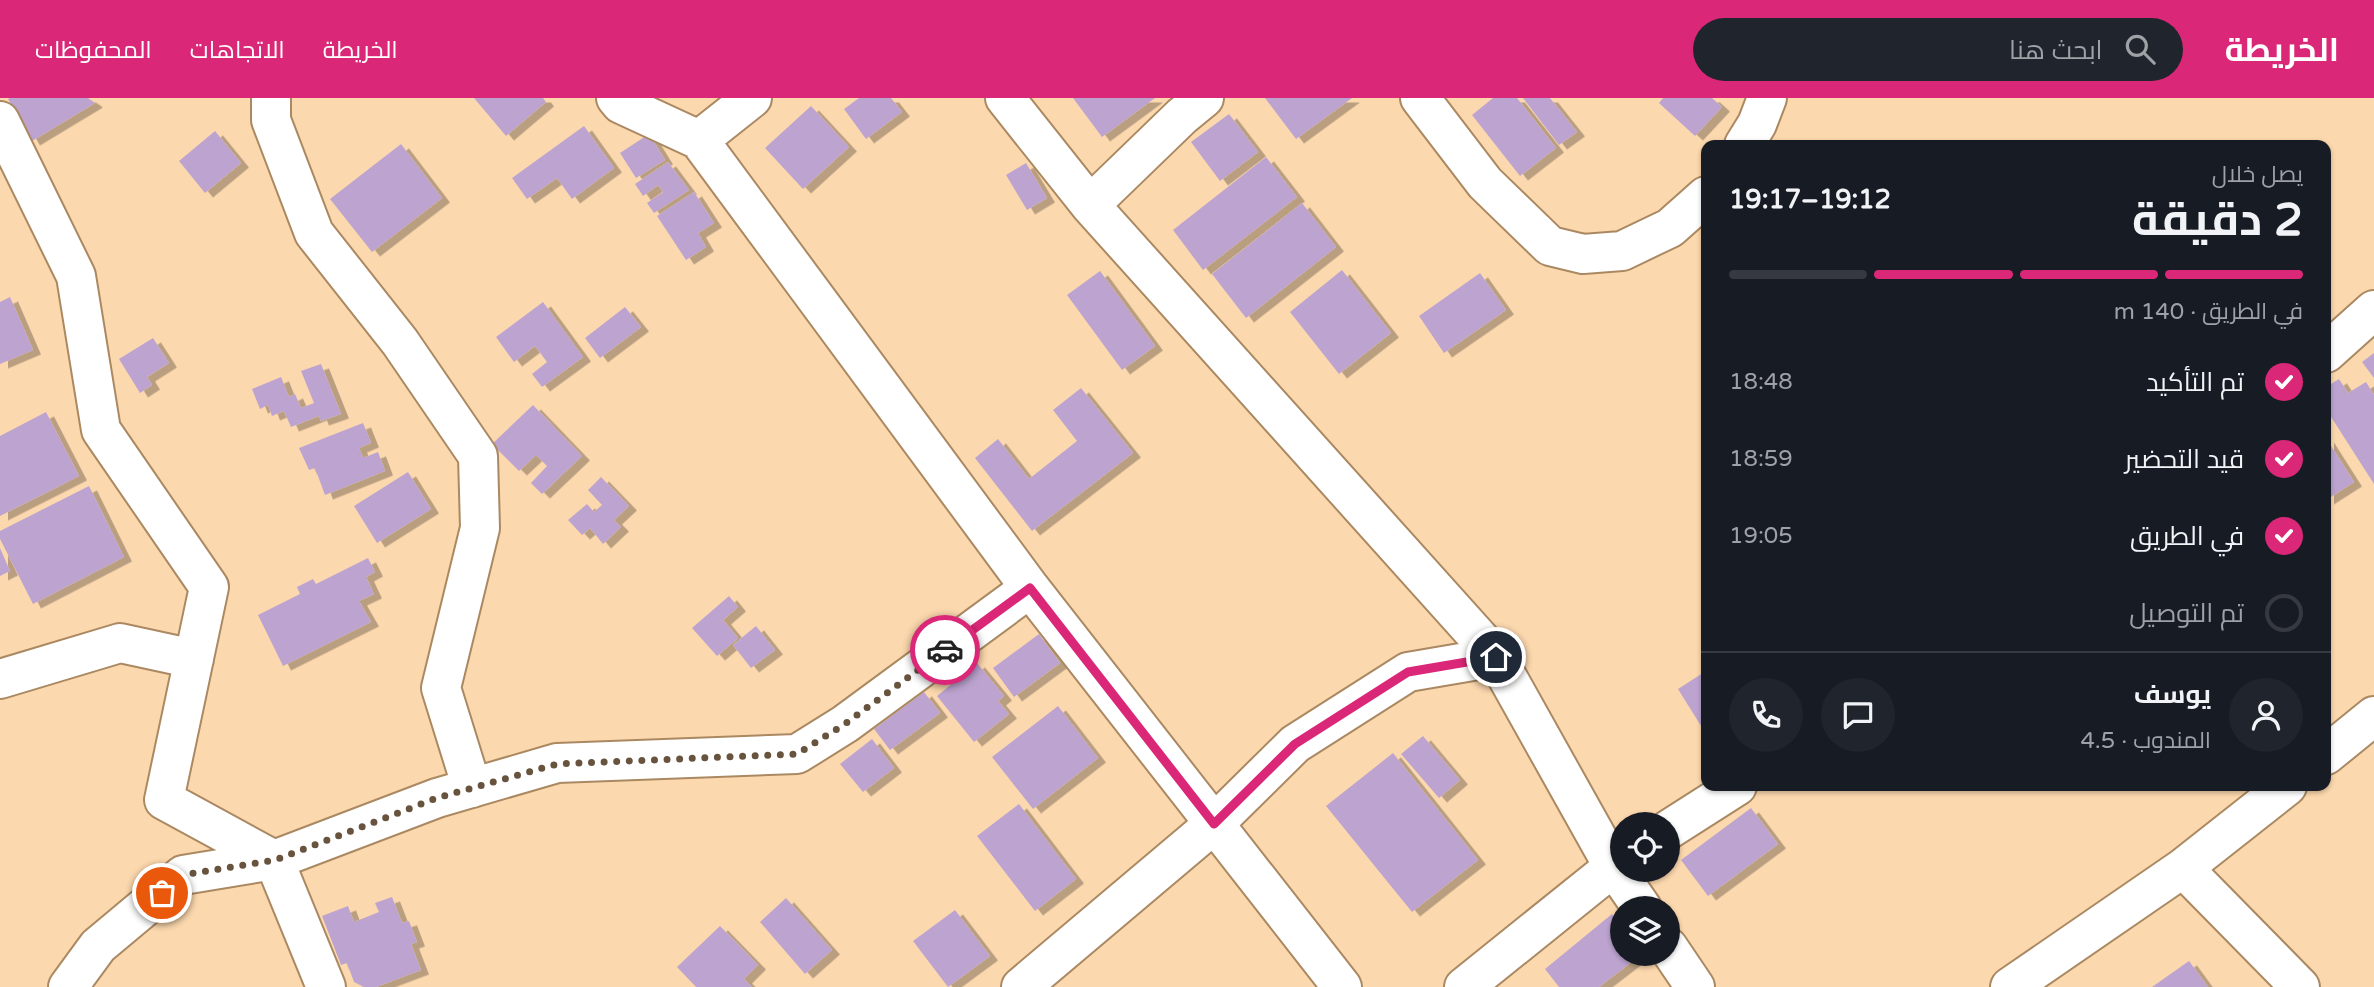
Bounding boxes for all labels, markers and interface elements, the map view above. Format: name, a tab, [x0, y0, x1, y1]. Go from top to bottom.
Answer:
search box	[1693, 18, 2183, 81]
icon: search	[2121, 30, 2159, 68]
text: الخريطة	[2225, 31, 2339, 70]
text: ابحث هنا	[2009, 35, 2103, 66]
text: المحفوظات	[35, 36, 152, 65]
text: الاتجاهات	[190, 36, 285, 65]
text: الخريطة	[323, 36, 398, 65]
text: يصل خلال	[2212, 161, 2303, 189]
text: 19:12–19:17	[1729, 184, 1891, 215]
text: 2 دقيقة	[2132, 193, 2303, 248]
text: في الطريق · 140 m	[2114, 298, 2303, 326]
icon: check	[2265, 363, 2303, 401]
text: تم التأكيد	[2146, 367, 2244, 398]
text: 18:48	[1729, 368, 1793, 396]
icon: check	[2265, 440, 2303, 478]
text: قيد التحضير	[2125, 444, 2244, 475]
text: 18:59	[1729, 445, 1793, 473]
icon: check	[2265, 517, 2303, 555]
text: في الطريق	[2130, 521, 2244, 552]
text: 19:05	[1729, 522, 1793, 550]
text: تم التوصيل	[2129, 598, 2244, 629]
courier	[910, 615, 980, 685]
pin	[1466, 627, 1526, 687]
icon: car	[926, 631, 964, 669]
icon: home	[1477, 638, 1515, 676]
button: phone	[1729, 678, 1803, 752]
button: chat	[1821, 678, 1895, 752]
button: person	[2229, 678, 2303, 752]
text: يوسف	[2134, 679, 2211, 710]
text: المندوب · 4.5	[2080, 727, 2211, 755]
map controls	[1610, 812, 1680, 966]
button: locate	[1610, 812, 1680, 882]
pin	[132, 863, 192, 923]
icon: bag	[143, 874, 181, 912]
button: layers	[1610, 896, 1680, 966]

